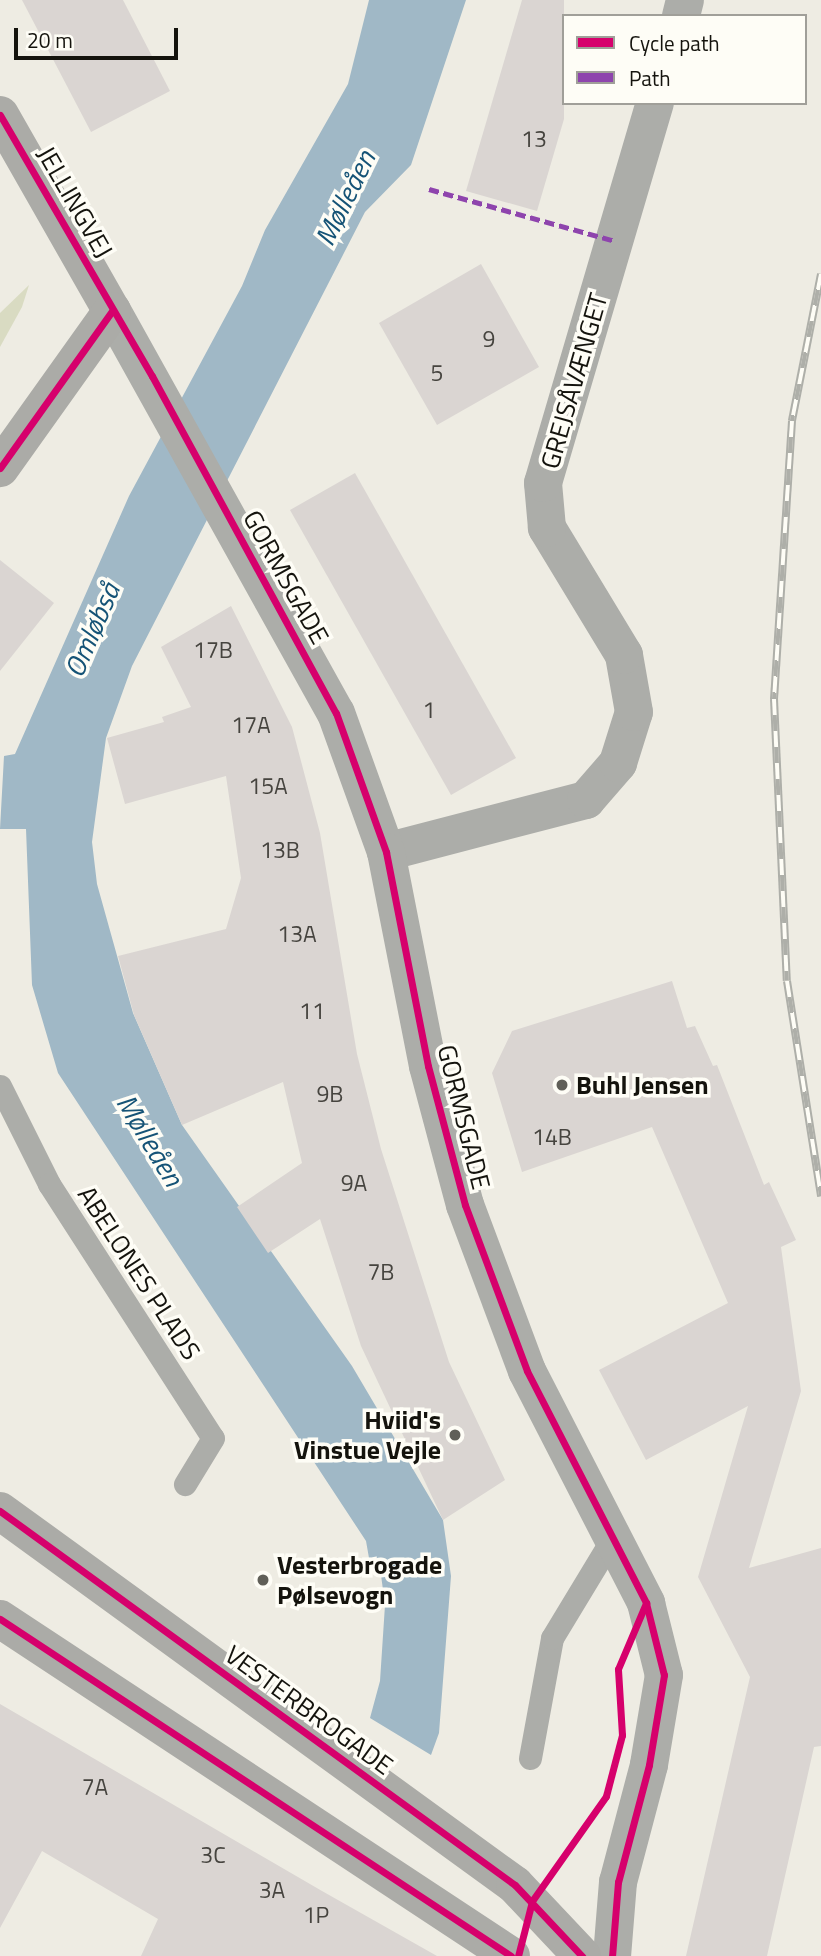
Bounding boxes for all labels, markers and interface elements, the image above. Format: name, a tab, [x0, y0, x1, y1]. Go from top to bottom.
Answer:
scale bar	[18, 14, 182, 58]
legend	[562, 14, 807, 105]
text: 20 m	[27, 24, 73, 56]
text: Cycle path	[629, 27, 720, 59]
text: Path	[629, 62, 671, 94]
house number: 13	[521, 125, 547, 153]
street label: JELLINGVEJ	[31, 141, 119, 263]
water label: Mølleåen	[308, 145, 382, 251]
street label: GREJSÅVÆNGET	[534, 290, 614, 472]
house number: 9	[483, 325, 495, 353]
house number: 5	[431, 359, 443, 387]
street label: GORMSGADE	[237, 505, 335, 649]
water label: Omløbså	[57, 578, 127, 682]
house number: 17B	[193, 636, 233, 664]
house number: 1	[423, 696, 435, 724]
house number: 17A	[231, 711, 271, 739]
house number: 15A	[248, 772, 288, 800]
house number: 13B	[260, 836, 300, 864]
house number: 13A	[277, 920, 317, 948]
house number: 11	[299, 997, 325, 1025]
street label: GORMSGADE	[431, 1042, 497, 1192]
place label: Buhl Jensen	[576, 1069, 709, 1101]
marker: Buhl Jensen	[554, 1077, 570, 1093]
house number: 9B	[316, 1080, 344, 1108]
water label: Mølleåen	[109, 1088, 191, 1192]
house number: 14B	[532, 1123, 572, 1151]
house number: 9A	[341, 1169, 367, 1197]
street label: ABELONES PLADS	[71, 1180, 207, 1366]
house number: 7B	[367, 1258, 395, 1286]
place label: Hviid's Vinstue Vejle	[294, 1404, 441, 1466]
marker: Hviid's Vinstue Vejle	[447, 1427, 463, 1443]
place label: Vesterbrogade Pølsevogn	[277, 1549, 442, 1610]
marker: Vesterbrogade Pølsevogn	[255, 1572, 271, 1588]
street label: VESTERBROGADE	[219, 1639, 399, 1781]
house number: 7A	[82, 1773, 108, 1801]
house number: 3C	[200, 1841, 226, 1869]
house number: 3A	[259, 1876, 285, 1904]
house number: 1P	[303, 1901, 329, 1929]

